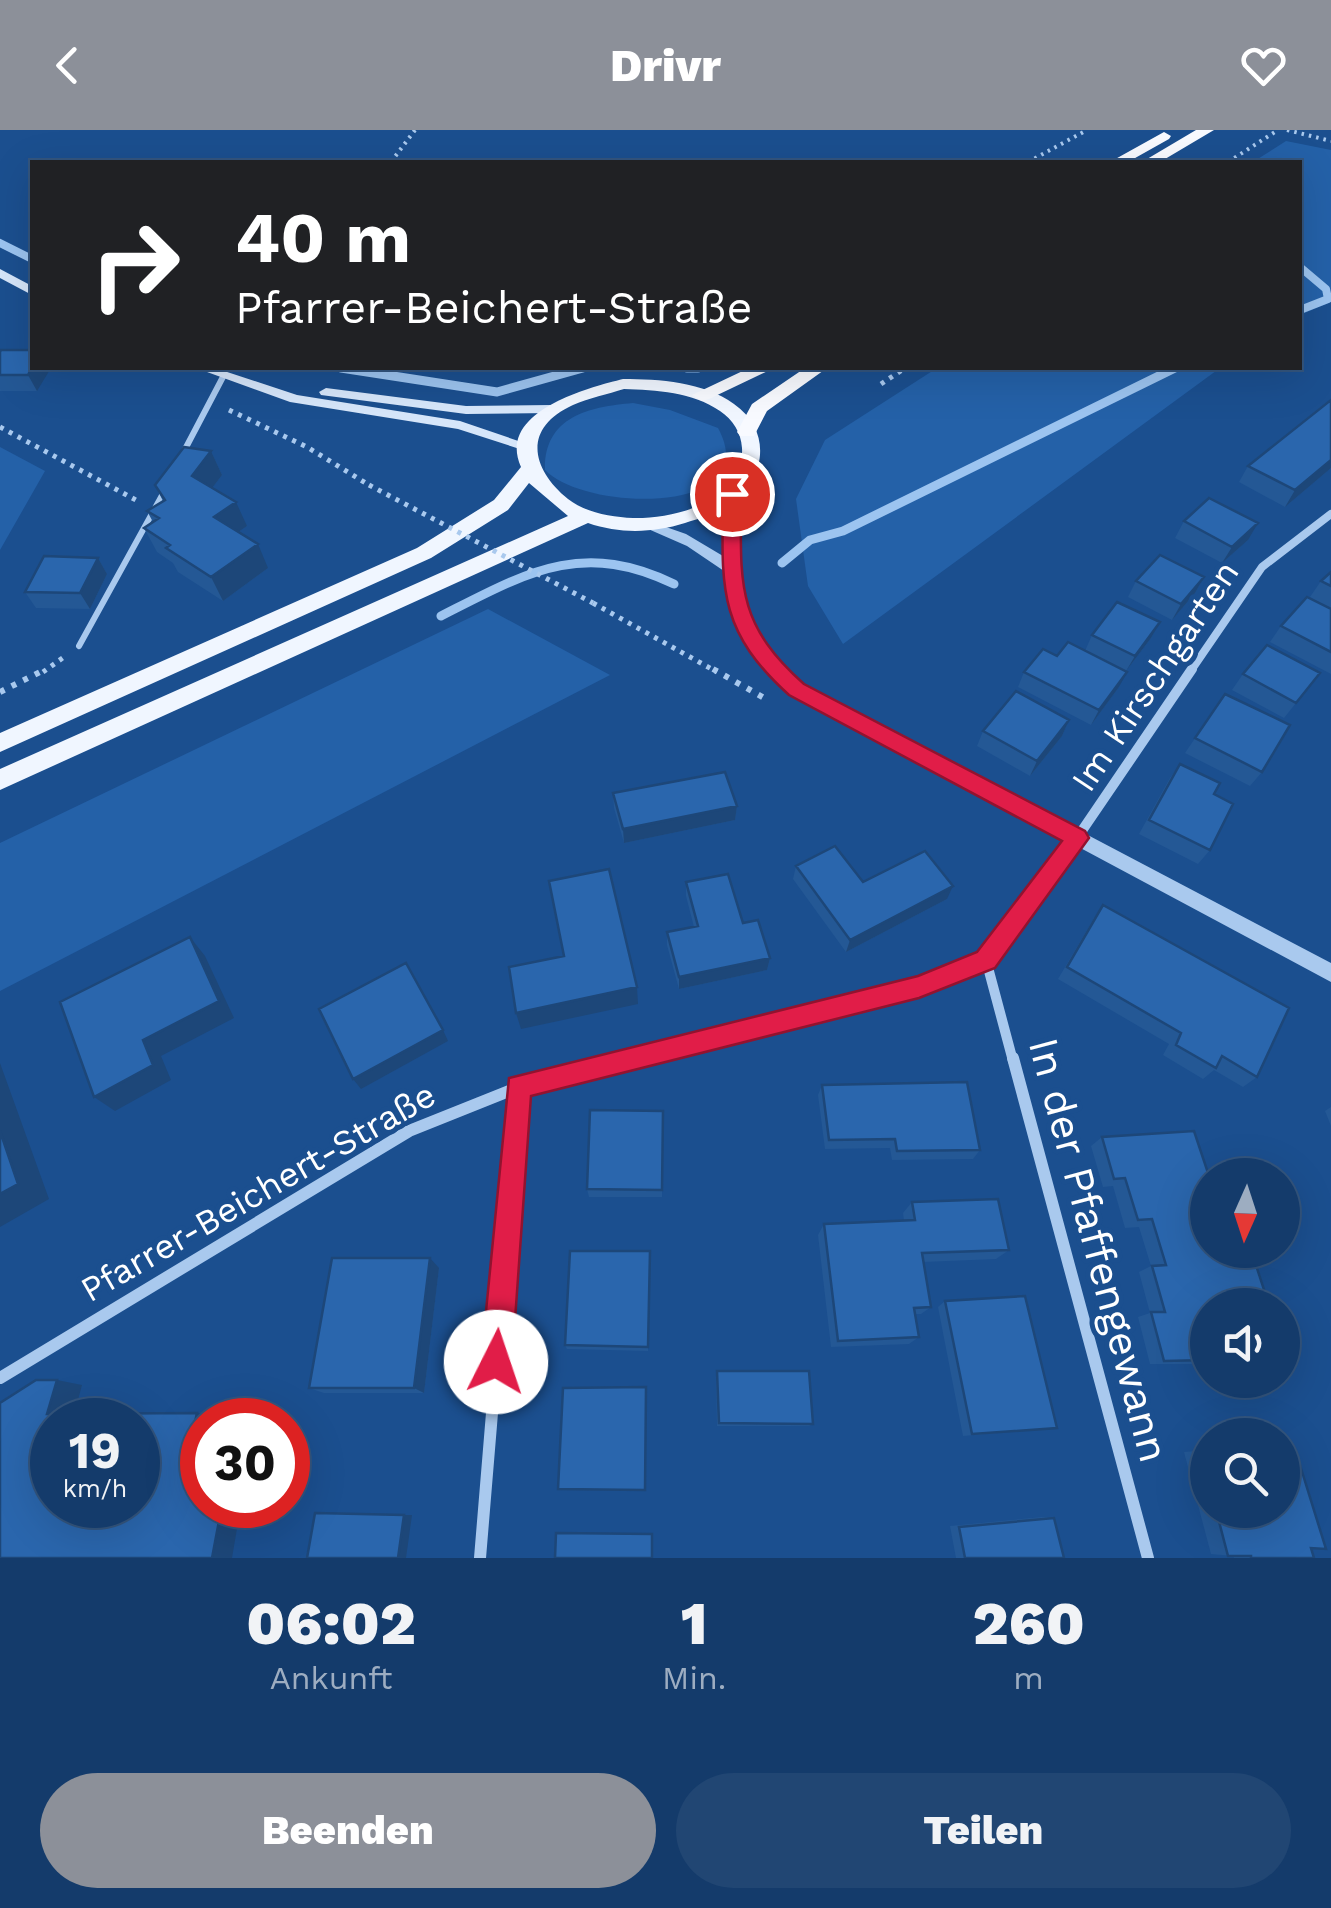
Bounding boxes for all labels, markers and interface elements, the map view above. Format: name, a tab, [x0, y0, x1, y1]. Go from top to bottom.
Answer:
icon: back	[40, 38, 95, 93]
icon: heart	[1236, 38, 1291, 93]
text: Drivr	[610, 39, 721, 92]
text: 40 m	[235, 197, 411, 279]
icon: right	[70, 200, 200, 330]
text: Pfarrer-Beichert-Straße	[235, 281, 752, 334]
pin	[690, 452, 775, 537]
icon: arrive	[705, 467, 760, 522]
street label: Im Kirschgarten	[1062, 553, 1248, 799]
street label: In der Pfaffengewann	[1019, 1033, 1179, 1467]
street label: Pfarrer-Beichert-Straße	[73, 1073, 443, 1311]
north arrow	[1190, 1158, 1300, 1268]
map controls	[1190, 1158, 1300, 1528]
button: sound	[1190, 1288, 1300, 1398]
position arrow	[444, 1310, 548, 1414]
speed limit sign: 30	[180, 1398, 310, 1528]
button: search	[1190, 1418, 1300, 1528]
text: 19	[69, 1421, 121, 1480]
text: km/h	[63, 1474, 127, 1503]
text: 06:02	[246, 1588, 416, 1659]
text: 1	[681, 1588, 708, 1659]
text: 260	[972, 1588, 1085, 1659]
text: Ankunft	[270, 1659, 392, 1697]
text: Min.	[662, 1659, 726, 1697]
text: m	[1013, 1659, 1044, 1697]
button: Beenden	[40, 1773, 656, 1888]
button: Teilen	[676, 1773, 1291, 1888]

